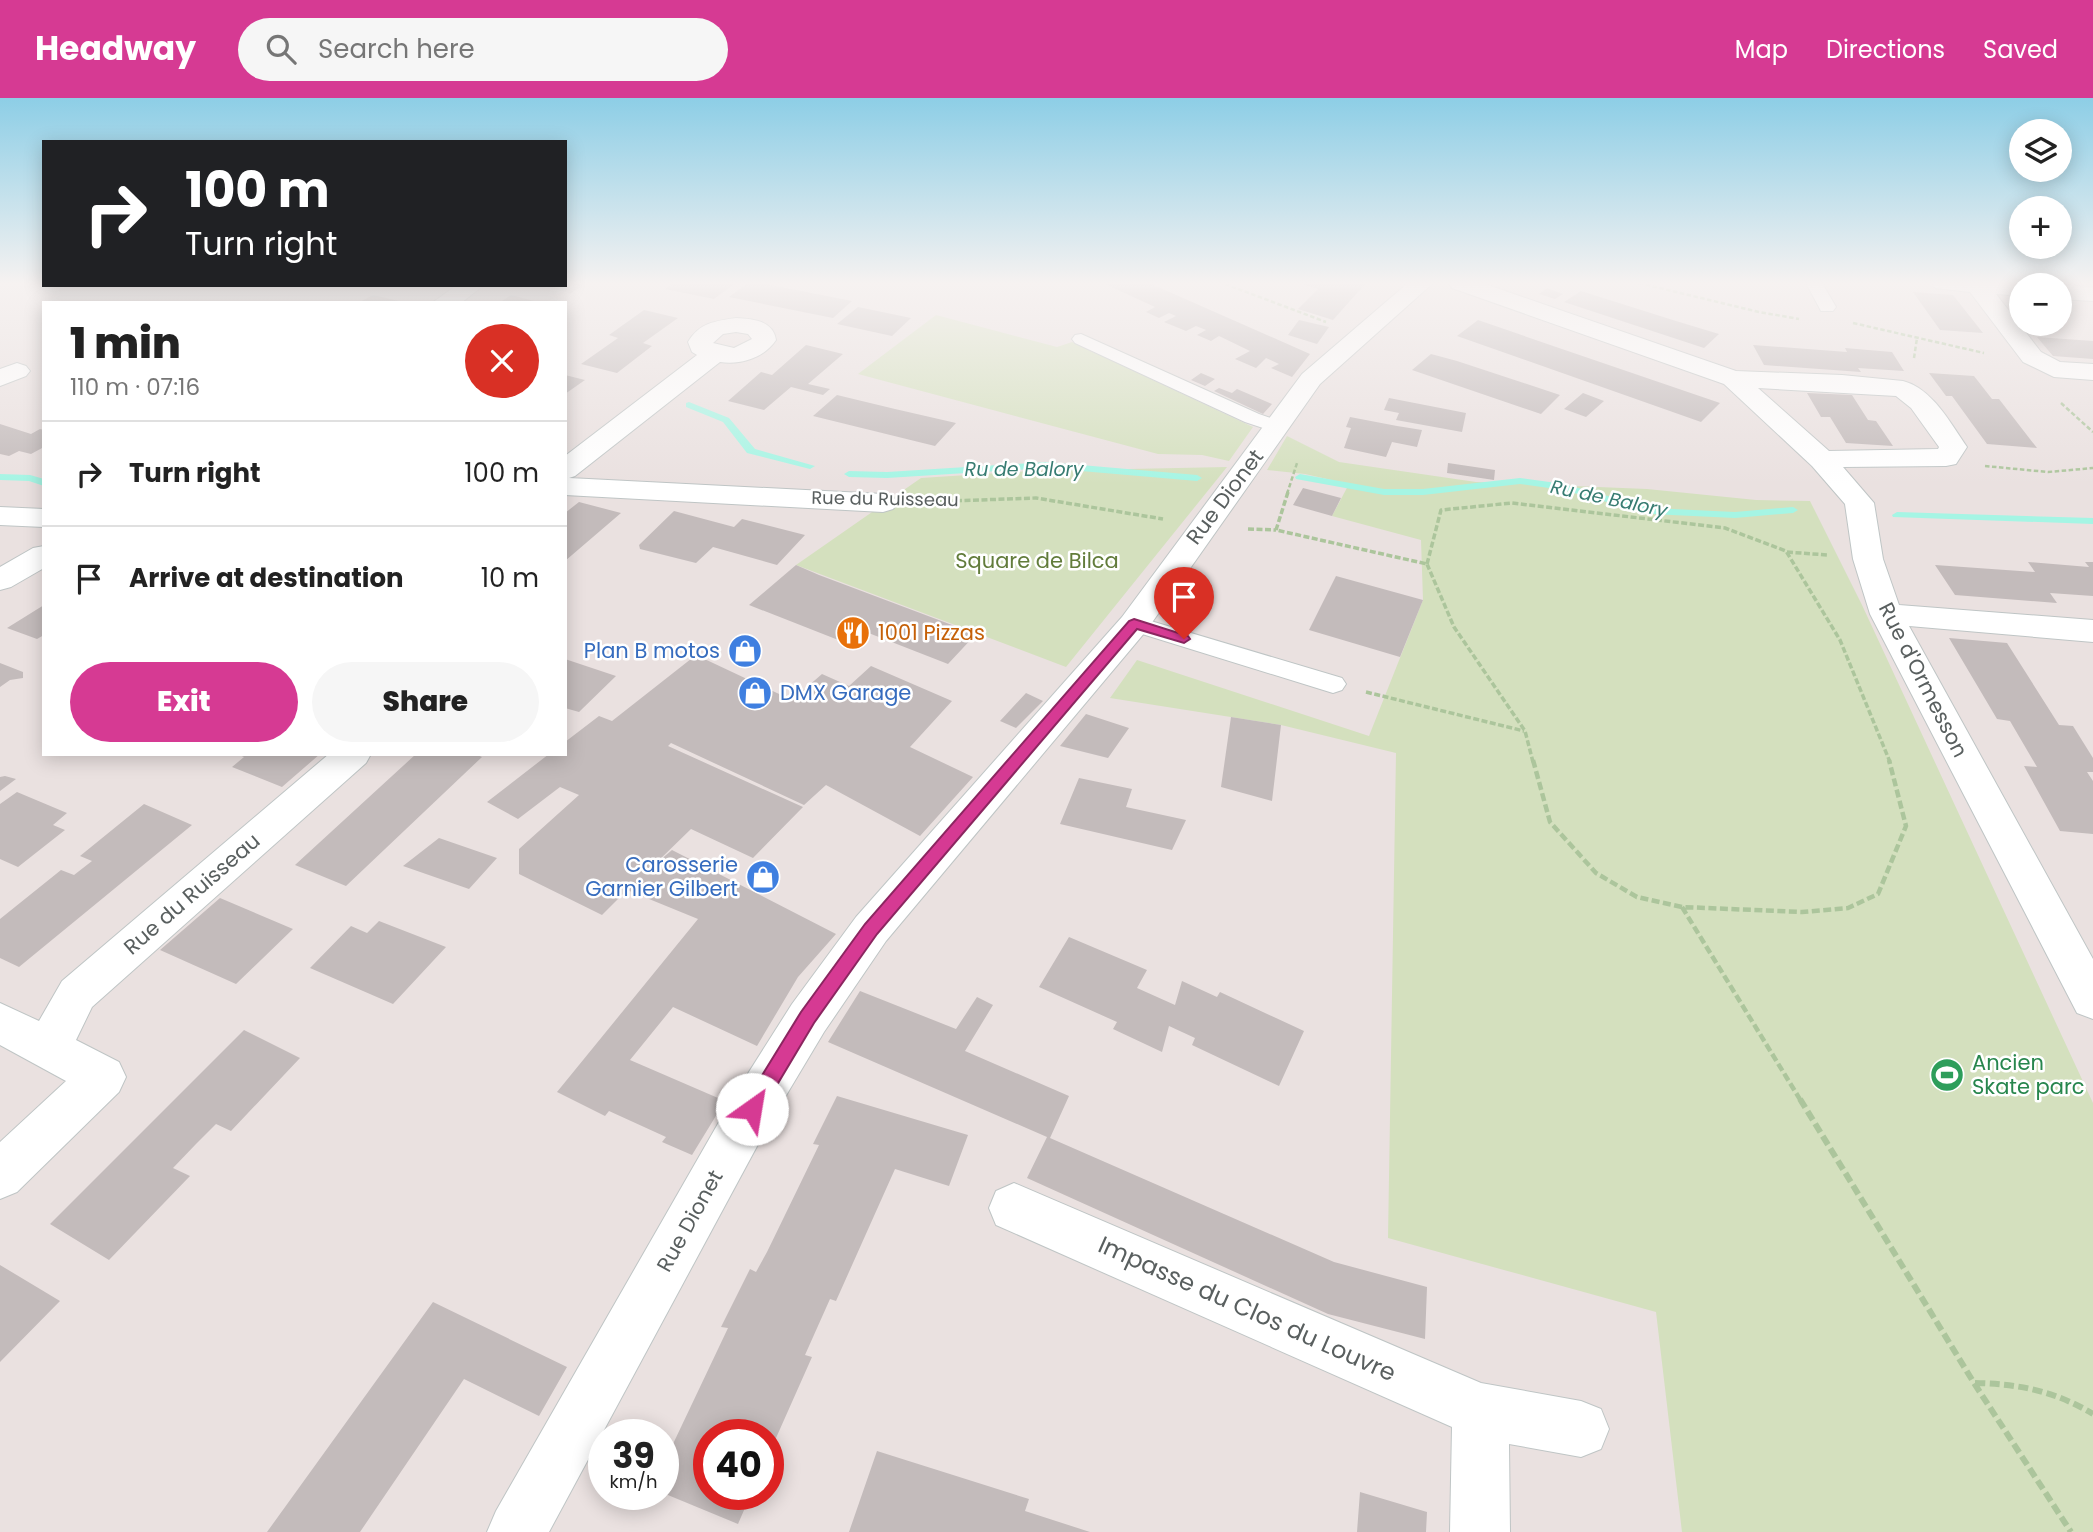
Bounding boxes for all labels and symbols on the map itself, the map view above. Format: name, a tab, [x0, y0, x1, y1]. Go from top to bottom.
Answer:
street label: Rue Dionet	[1179, 443, 1270, 550]
water label: Ru de Balory	[965, 456, 1085, 483]
water label: Ru de Balory	[1548, 473, 1671, 524]
street label: Rue du Ruisseau	[811, 485, 959, 512]
park label: Square de Bilca	[955, 546, 1119, 575]
pin	[1154, 567, 1214, 639]
street label: Rue d'Ormesson	[1872, 597, 1975, 762]
restaurant icon: 1001 Pizzas	[834, 614, 872, 652]
place label: 1001 Pizzas	[878, 618, 985, 647]
shop icon: Plan B motos	[726, 632, 764, 670]
place label: Plan B motos	[584, 636, 720, 665]
shop icon: DMX Garage	[736, 674, 774, 712]
place label: DMX Garage	[780, 678, 911, 707]
street label: Rue du Ruisseau	[117, 826, 266, 961]
place label: Carosserie Garnier Gilbert	[585, 850, 738, 903]
shop icon: Carosserie Garnier Gilbert	[744, 858, 782, 896]
place label: Ancien Skate parc	[1972, 1048, 2085, 1101]
sports icon: Ancien Skate parc	[1928, 1056, 1966, 1094]
position arrow	[715, 1072, 789, 1146]
street label: Rue Dionet	[650, 1165, 729, 1277]
street label: Impasse du Clos du Louvre	[1093, 1228, 1401, 1389]
speed limit sign: 40	[693, 1419, 784, 1510]

